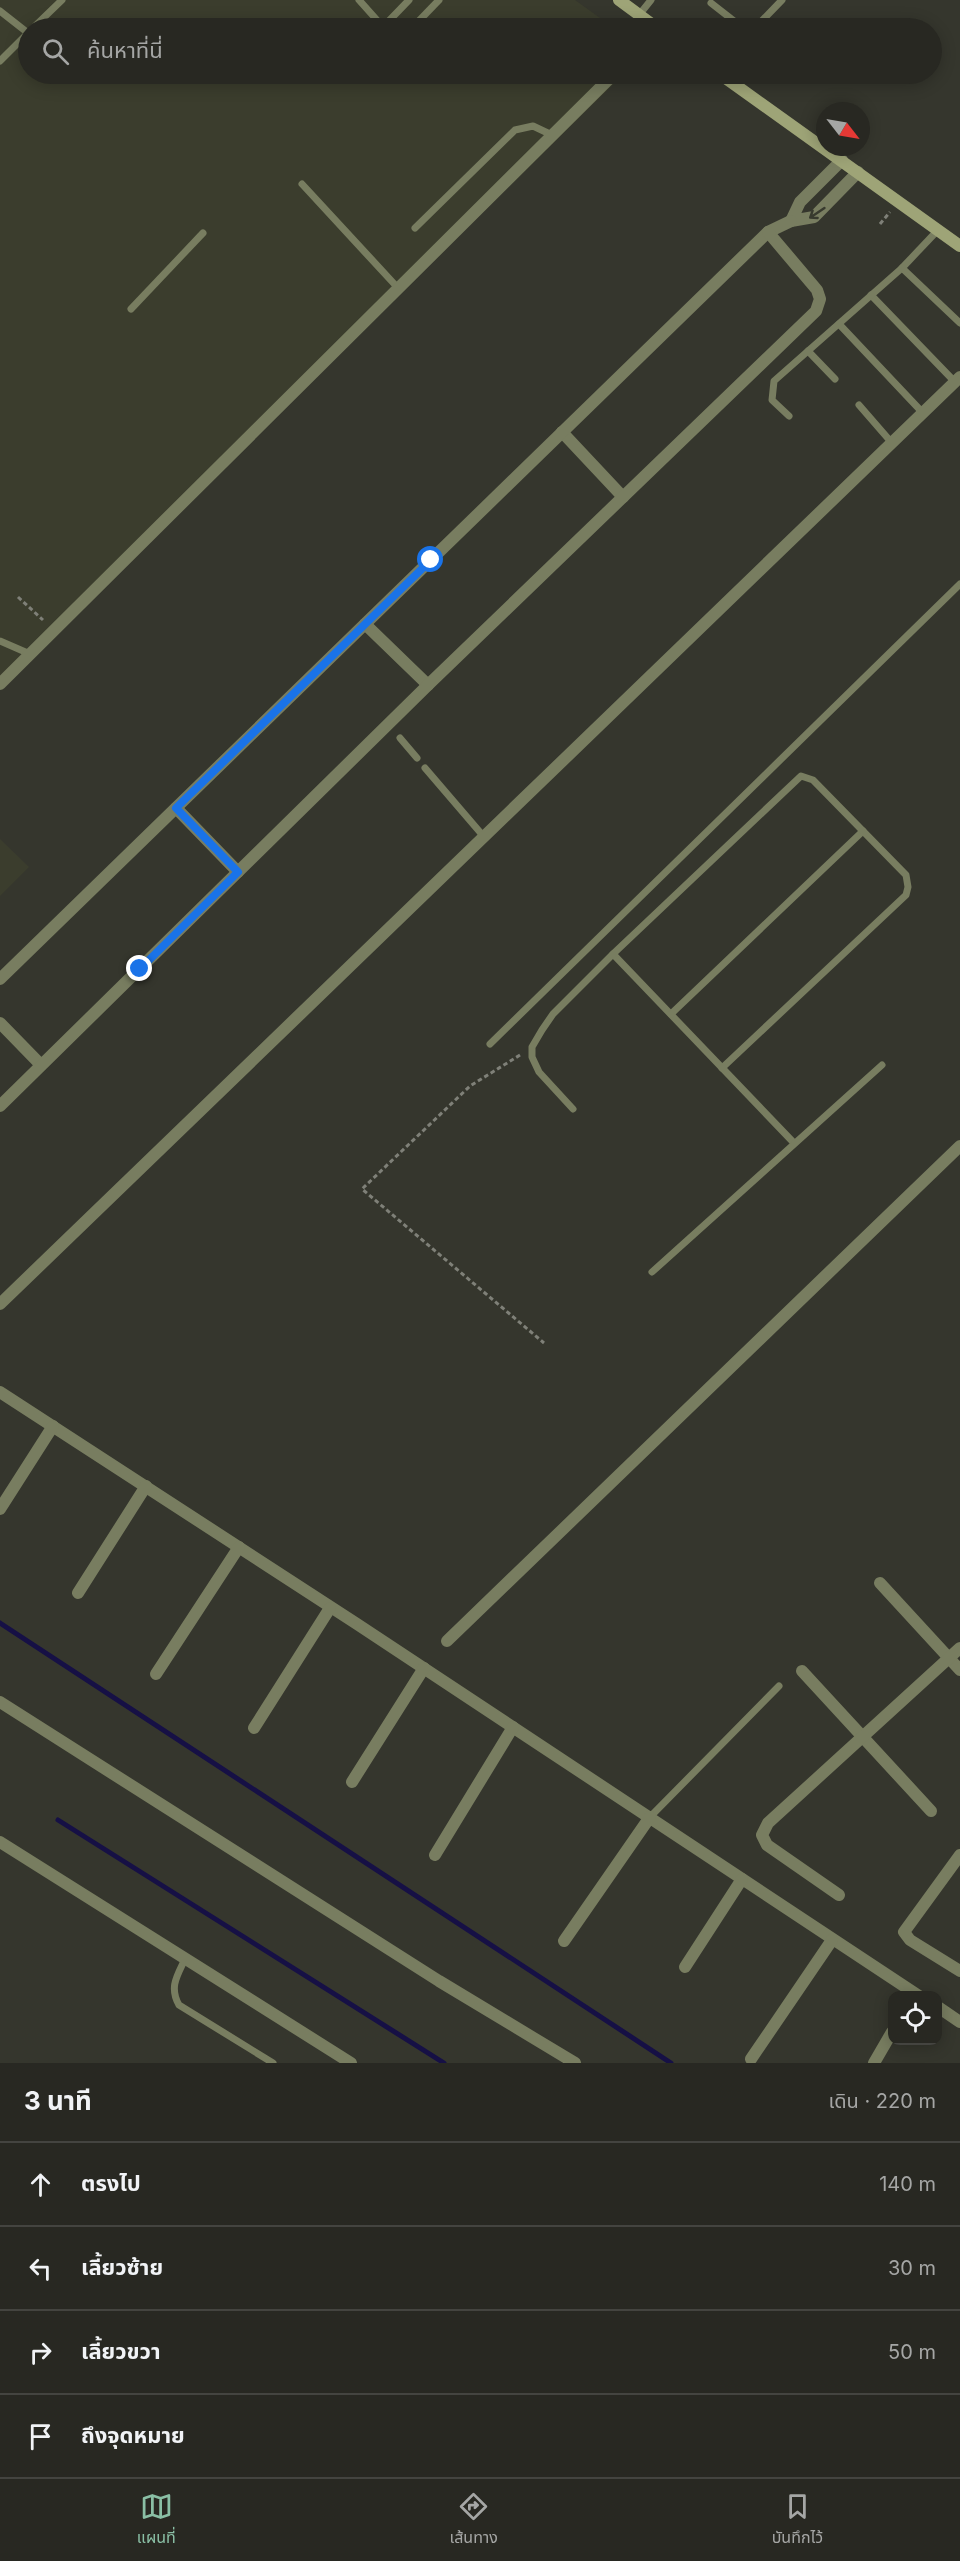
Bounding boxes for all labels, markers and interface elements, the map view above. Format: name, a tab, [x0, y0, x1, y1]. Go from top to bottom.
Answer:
search box	[18, 18, 942, 84]
icon: search	[39, 35, 72, 68]
text: ค้นหาที่นี่	[87, 37, 163, 63]
north arrow	[816, 102, 870, 156]
one-way arrow	[808, 206, 825, 219]
route start	[417, 546, 443, 572]
route end	[126, 955, 152, 981]
map controls	[888, 1991, 942, 2045]
button: locate	[888, 1991, 942, 2045]
text: 3 นาที	[24, 2085, 92, 2116]
text: เดิน · 220 m	[829, 2089, 936, 2113]
icon: ahead	[24, 2168, 57, 2201]
text: ตรงไป	[81, 2170, 141, 2196]
text: 140 m	[879, 2172, 936, 2196]
icon: left	[24, 2252, 57, 2285]
text: เลี้ยวซ้าย	[81, 2254, 163, 2280]
text: 30 m	[888, 2256, 936, 2280]
icon: right	[24, 2336, 57, 2369]
text: เลี้ยวขวา	[81, 2338, 161, 2364]
text: 50 m	[888, 2340, 936, 2364]
icon: arrive	[24, 2420, 57, 2453]
text: ถึงจุดหมาย	[81, 2422, 185, 2448]
tab: แผนที่	[137, 2490, 176, 2550]
tab: เส้นทาง	[450, 2490, 498, 2550]
tab: บันทึกไว้	[772, 2490, 823, 2550]

